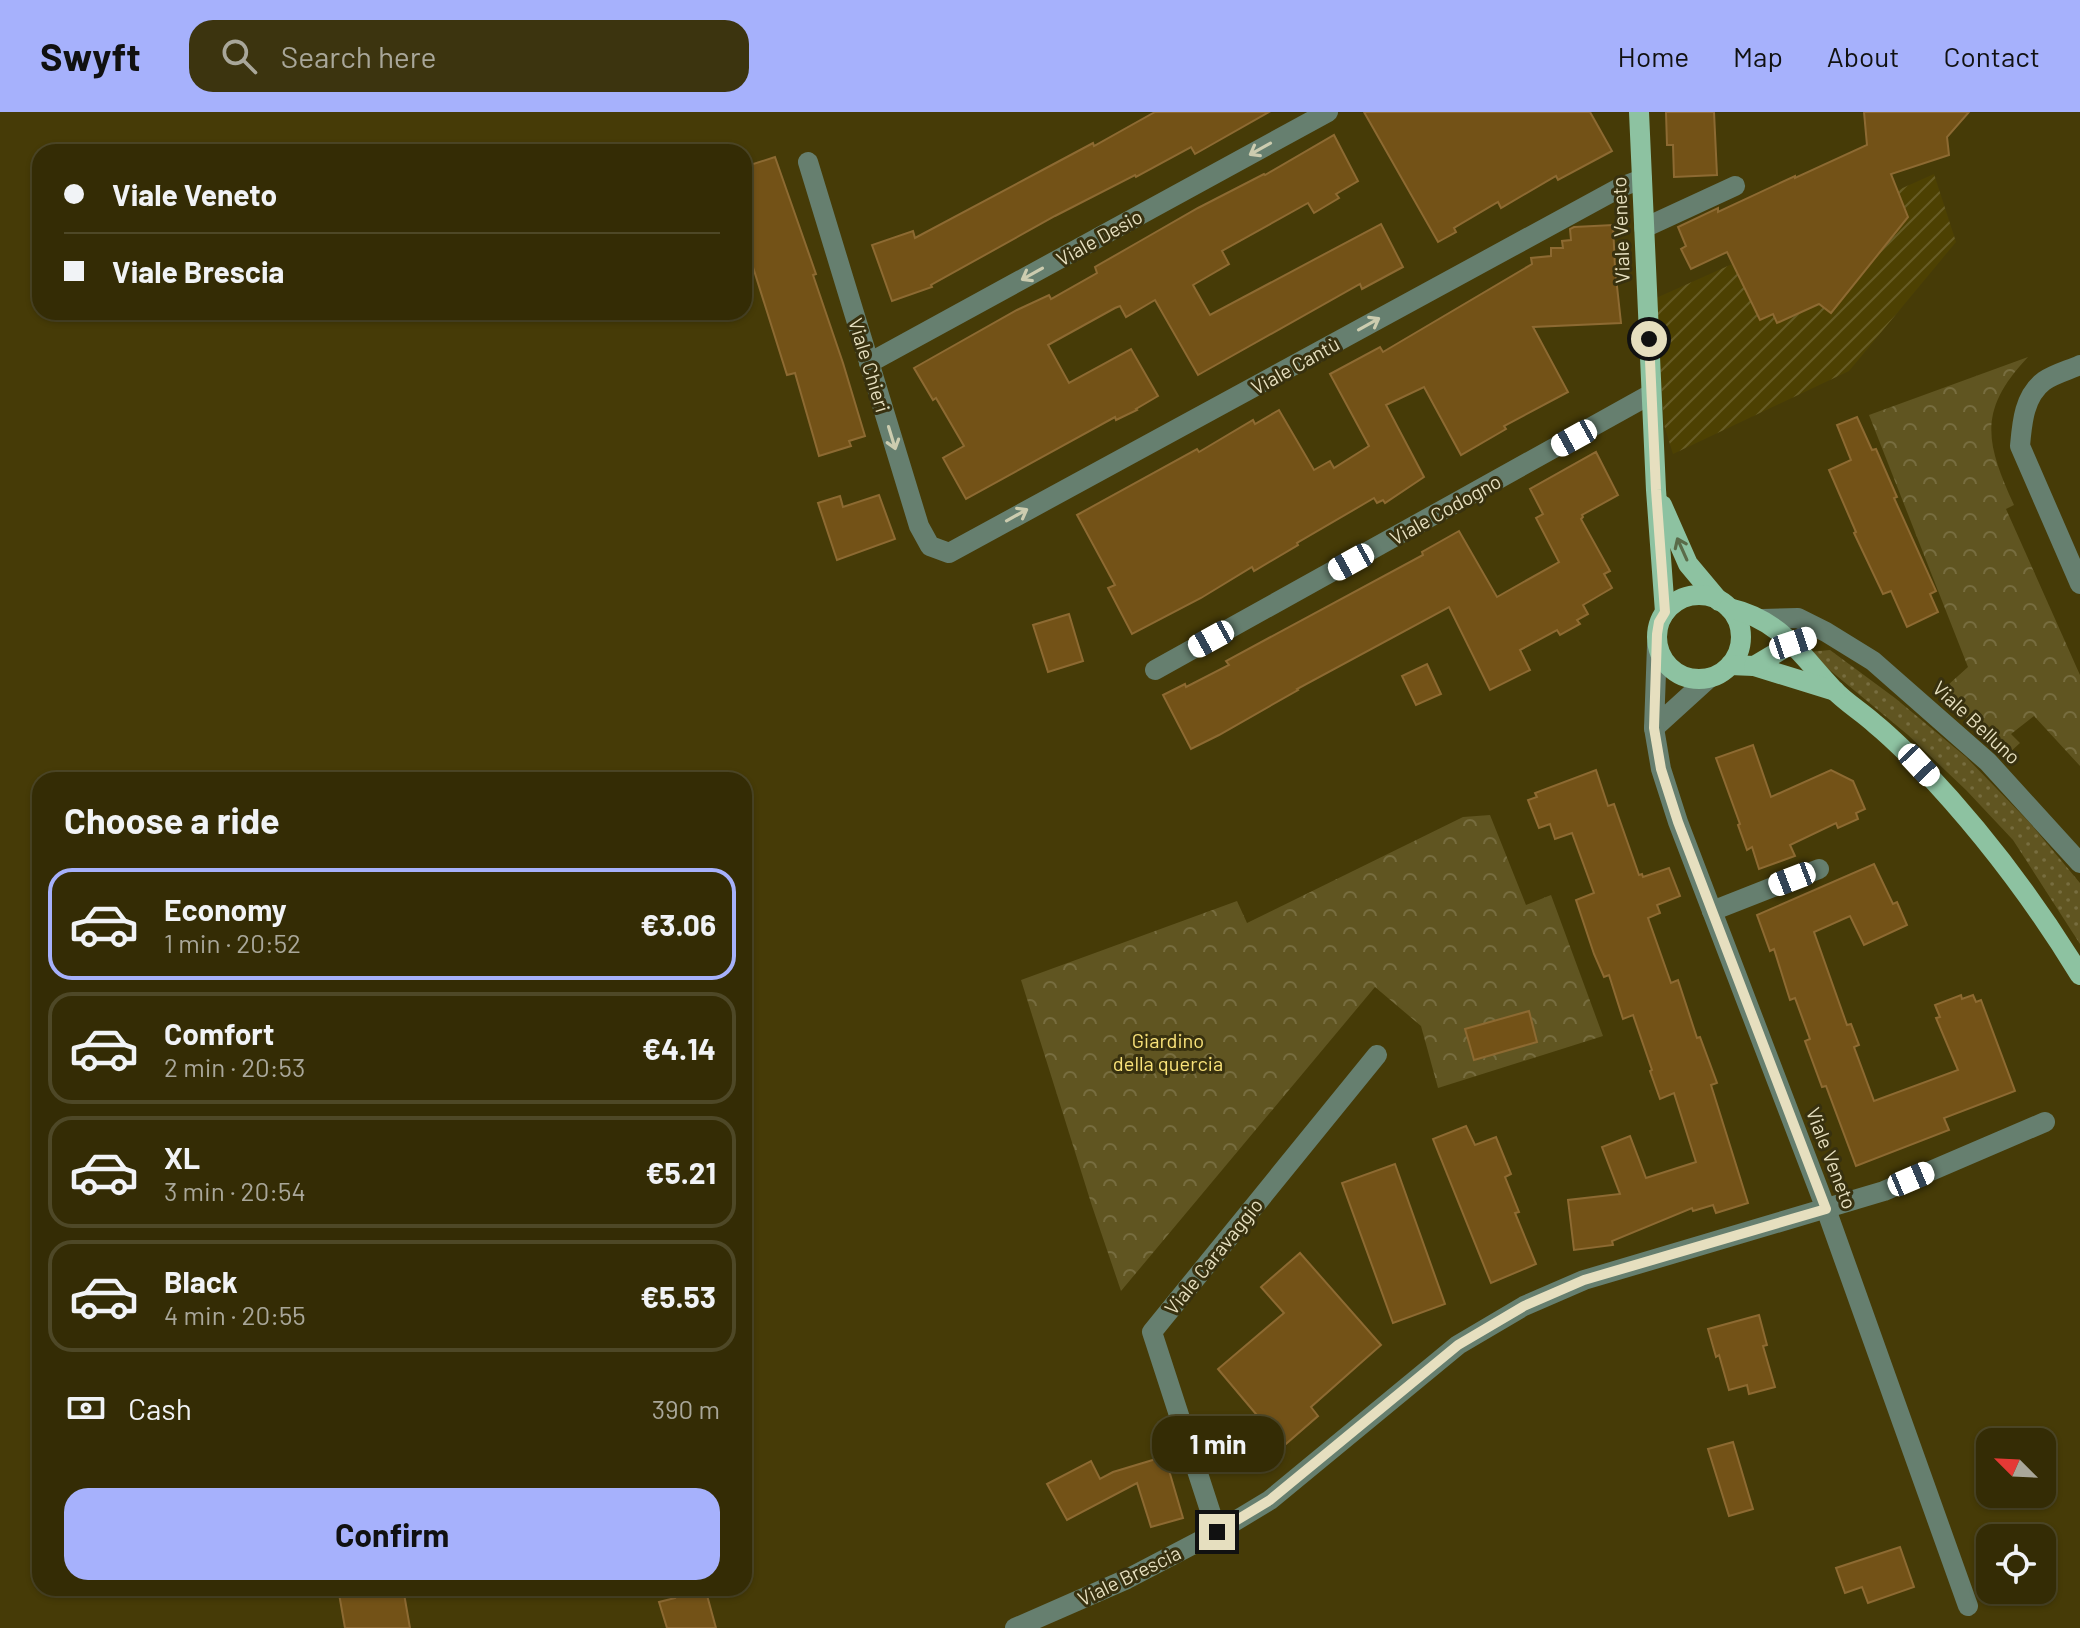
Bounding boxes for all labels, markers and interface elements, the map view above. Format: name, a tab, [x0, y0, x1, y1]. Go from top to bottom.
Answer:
search box	[189, 20, 749, 92]
text: Swyft	[40, 33, 141, 79]
icon: search	[217, 34, 261, 78]
text: Search here	[281, 38, 437, 74]
text: Home	[1618, 39, 1689, 73]
text: Map	[1733, 39, 1783, 73]
text: About	[1827, 39, 1899, 73]
text: Contact	[1943, 39, 2040, 73]
one-way arrow	[1249, 142, 1272, 158]
text: Viale Veneto	[112, 176, 277, 212]
street label: Viale Veneto	[1606, 176, 1634, 284]
street label: Viale Desio	[1052, 204, 1146, 270]
text: Viale Brescia	[112, 253, 284, 289]
one-way arrow	[1021, 266, 1044, 282]
street label: Viale Chieri	[844, 315, 896, 415]
one-way arrow	[1356, 316, 1380, 332]
route start	[1631, 321, 1667, 357]
street label: Viale Cantù	[1247, 331, 1343, 399]
car	[1547, 416, 1601, 460]
one-way arrow	[885, 424, 900, 450]
street label: Viale Codogno	[1385, 469, 1505, 549]
one-way arrow	[1005, 507, 1029, 523]
one-way arrow	[1673, 537, 1688, 562]
car	[1324, 540, 1378, 584]
car	[1184, 617, 1238, 661]
car	[1766, 624, 1820, 662]
street label: Viale Belluno	[1928, 675, 2026, 769]
car	[1894, 739, 1944, 791]
text: Choose a ride	[64, 798, 280, 841]
car	[1765, 859, 1819, 899]
icon: car	[68, 888, 140, 960]
text: Economy	[164, 891, 287, 927]
text: €3.06	[640, 906, 716, 942]
text: 1 min · 20:52	[164, 927, 301, 958]
icon: car	[68, 1012, 140, 1084]
text: Comfort	[164, 1015, 274, 1051]
park label: Giardino della quercia	[1113, 1028, 1223, 1075]
text: €4.14	[642, 1030, 716, 1066]
text: 2 min · 20:53	[164, 1051, 305, 1082]
street label: Viale Veneto	[1802, 1104, 1862, 1212]
icon: car	[68, 1136, 140, 1208]
text: XL	[164, 1139, 200, 1175]
text: €5.21	[645, 1154, 716, 1190]
car	[1884, 1159, 1938, 1199]
text: 3 min · 20:54	[164, 1175, 306, 1206]
street label: Viale Caravaggio	[1159, 1193, 1267, 1319]
icon: car	[68, 1260, 140, 1332]
text: Black	[164, 1263, 238, 1299]
text: €5.53	[640, 1278, 716, 1314]
text: 4 min · 20:55	[164, 1299, 306, 1330]
icon: cash	[64, 1386, 108, 1430]
text: Cash	[128, 1390, 192, 1426]
text: 390 m	[652, 1393, 720, 1424]
callout: 1 min	[1151, 1416, 1283, 1472]
text: 1 min	[1190, 1428, 1246, 1459]
north arrow	[1976, 1428, 2056, 1508]
map controls	[1976, 1428, 2056, 1604]
button: Confirm	[64, 1488, 720, 1580]
route end	[1199, 1514, 1235, 1550]
button: locate	[1976, 1524, 2056, 1604]
street label: Viale Brescia	[1073, 1540, 1185, 1610]

